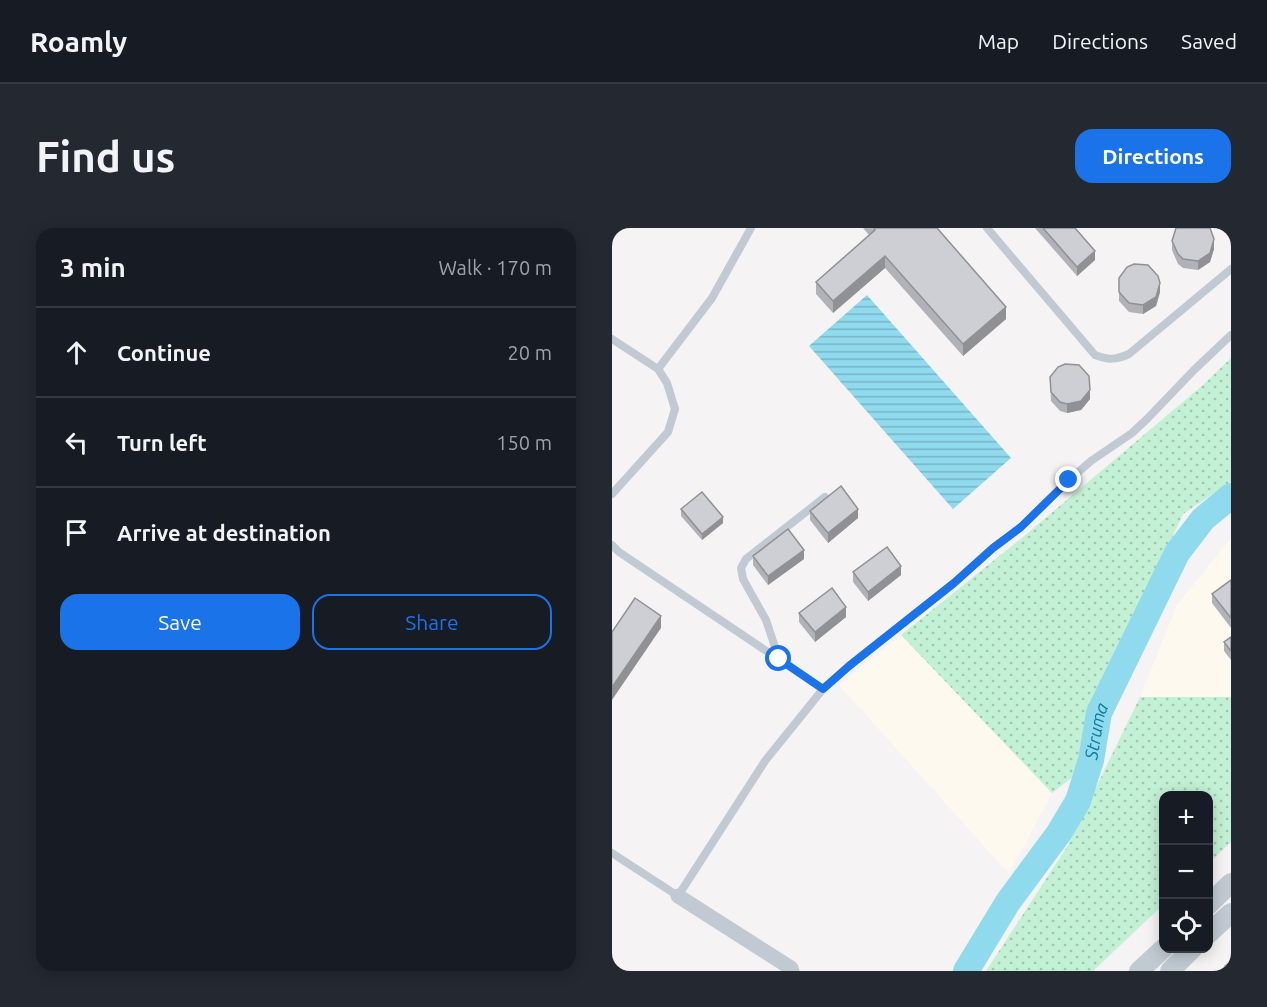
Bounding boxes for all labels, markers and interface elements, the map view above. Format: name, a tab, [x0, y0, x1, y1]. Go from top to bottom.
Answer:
text: Roamly	[30, 26, 127, 57]
text: Map	[978, 29, 1019, 53]
text: Directions	[1052, 29, 1148, 53]
text: Saved	[1181, 29, 1237, 53]
button: Directions	[1075, 129, 1231, 183]
text: Find us	[36, 133, 175, 180]
text: 3 min	[60, 253, 126, 282]
text: Walk · 170 m	[439, 256, 552, 279]
icon: ahead	[60, 336, 93, 369]
text: Continue	[117, 340, 211, 365]
text: 20 m	[508, 341, 552, 364]
icon: left	[60, 426, 93, 459]
text: Turn left	[117, 430, 207, 455]
text: 150 m	[496, 431, 552, 454]
route end	[1055, 466, 1081, 492]
icon: arrive	[60, 516, 93, 549]
text: Arrive at destination	[117, 520, 331, 545]
button: Save	[60, 594, 300, 650]
button: Share	[312, 594, 552, 650]
route start	[765, 645, 791, 671]
water label: Struma	[1080, 699, 1112, 762]
map controls	[1159, 791, 1213, 953]
button: +	[1159, 791, 1213, 845]
button: −	[1159, 845, 1213, 899]
button: locate	[1159, 899, 1213, 953]

